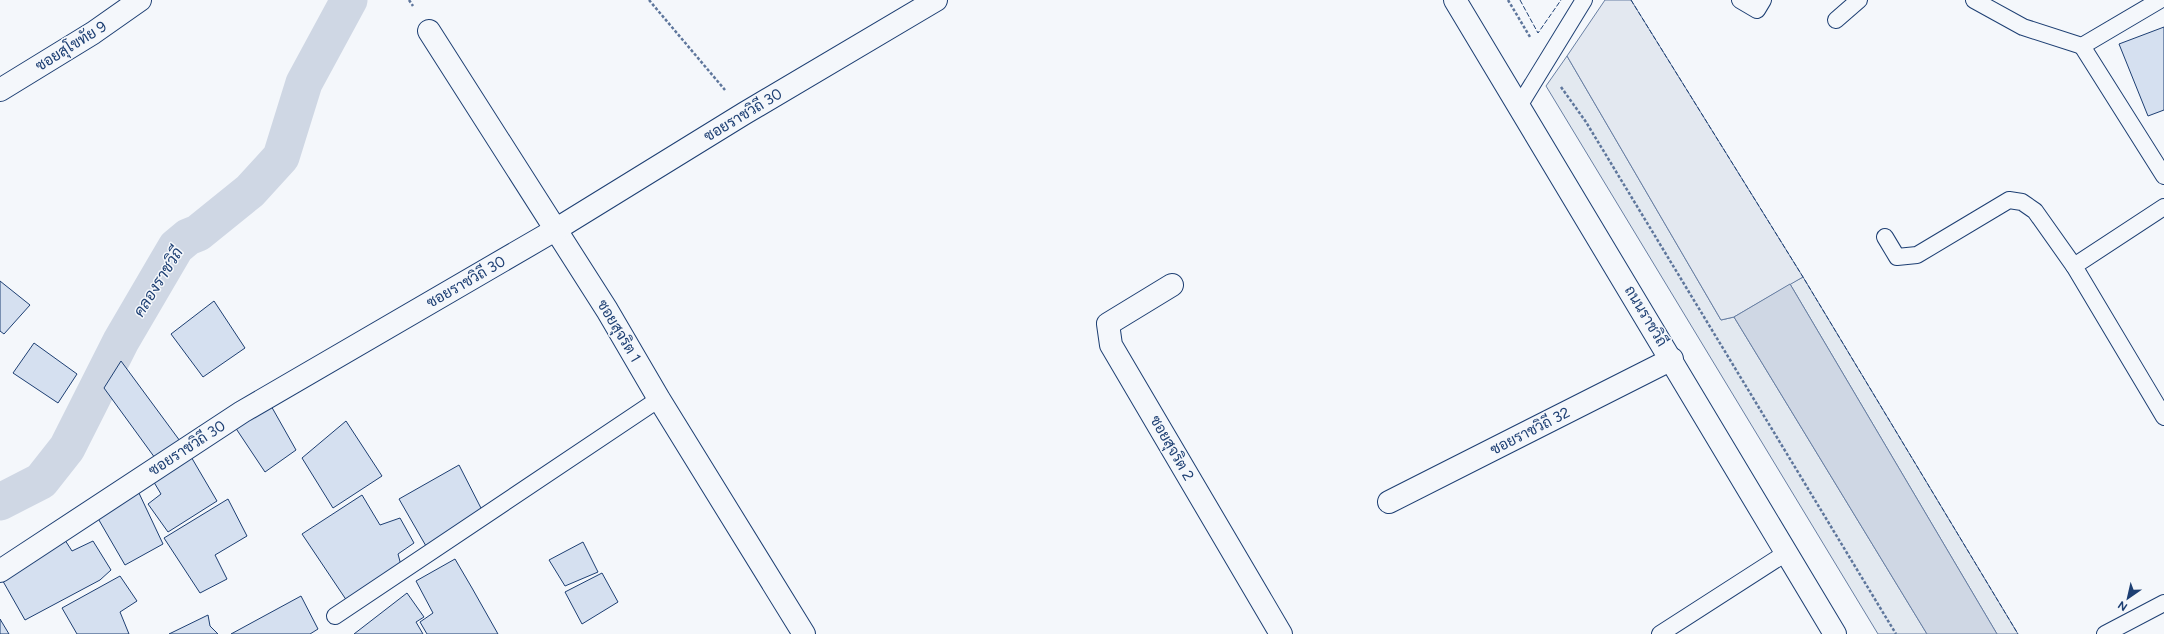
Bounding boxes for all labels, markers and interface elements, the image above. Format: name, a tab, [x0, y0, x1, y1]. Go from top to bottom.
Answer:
street label: ซอยสุโขทัย 9	[32, 16, 111, 77]
street label: ซอยราชวิถี 30	[700, 84, 785, 145]
water label: คลองราชวิถี	[128, 242, 187, 320]
street label: ซอยราชวิถี 30	[423, 251, 509, 312]
street label: ถนนราชวิถี	[1621, 282, 1672, 350]
street label: ซอยสุจริต 1	[592, 296, 645, 367]
street label: ซอยราชวิถี 32	[1487, 402, 1573, 459]
street label: ซอยสุจริต 2	[1144, 412, 1198, 485]
street label: ซอยราชวิถี 30	[145, 416, 229, 480]
north arrow	[2108, 578, 2148, 618]
text: N	[2116, 598, 2130, 614]

